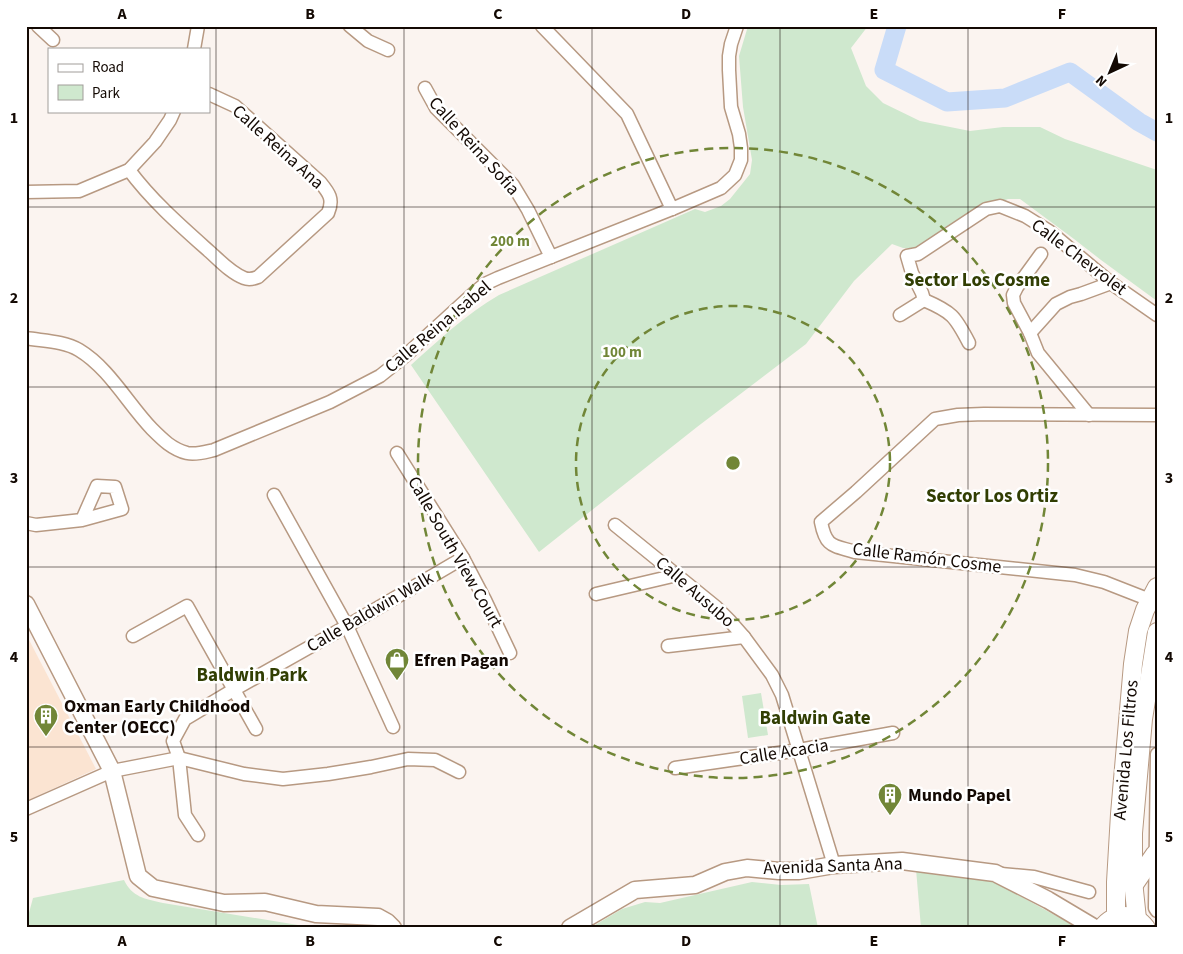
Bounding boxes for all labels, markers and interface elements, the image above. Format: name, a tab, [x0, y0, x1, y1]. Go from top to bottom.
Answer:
text: A	[116, 3, 127, 25]
text: B	[305, 3, 315, 25]
text: C	[493, 3, 503, 25]
text: D	[681, 3, 691, 25]
text: E	[870, 3, 878, 25]
text: F	[1058, 3, 1066, 25]
legend	[48, 48, 210, 112]
north arrow	[1086, 48, 1136, 98]
text: Road	[92, 57, 124, 78]
text: N	[1091, 70, 1112, 91]
text: Park	[92, 83, 121, 104]
street label: Calle Reina Sofia	[423, 91, 525, 201]
street label: Calle Reina Ana	[227, 99, 329, 195]
text: 1	[10, 107, 18, 129]
text: 1	[1165, 107, 1173, 129]
street label: Calle Chevrolet	[1026, 213, 1132, 301]
text: 200 m	[490, 231, 530, 252]
district label: Sector Los Cosme	[904, 267, 1050, 294]
street label: Calle Reina Isabel	[379, 275, 497, 379]
text: 2	[10, 287, 18, 309]
text: 2	[1165, 287, 1173, 309]
text: 100 m	[602, 342, 642, 363]
centre of rings	[724, 454, 742, 472]
text: 3	[10, 467, 18, 489]
text: 3	[1165, 467, 1173, 489]
street label: Calle South View Court	[401, 472, 509, 632]
district label: Sector Los Ortiz	[926, 483, 1058, 510]
street label: Calle Ramón Cosme	[851, 536, 1003, 580]
street label: Calle Ausubo	[650, 551, 740, 633]
street label: Calle Baldwin Walk	[302, 565, 438, 658]
text: 4	[10, 646, 19, 668]
text: 4	[1165, 646, 1174, 668]
shop icon: Efren Pagan	[384, 647, 410, 681]
place label: Efren Pagan	[414, 648, 509, 673]
district label: Baldwin Park	[196, 662, 308, 689]
street label: Avenida Los Filtros	[1107, 679, 1145, 821]
place label: Oxman Early Childhood Center (OECC)	[64, 694, 250, 740]
building icon: Oxman Early Childhood Center (OECC)	[33, 703, 59, 737]
district label: Baldwin Gate	[759, 705, 871, 732]
street label: Calle Acacia	[738, 733, 830, 771]
building icon: Mundo Papel	[877, 782, 903, 816]
place label: Mundo Papel	[908, 783, 1011, 808]
text: 5	[10, 826, 18, 848]
text: 5	[1165, 826, 1173, 848]
street label: Avenida Santa Ana	[763, 851, 903, 881]
text: A	[116, 930, 127, 952]
text: B	[305, 930, 315, 952]
text: C	[493, 930, 503, 952]
text: D	[681, 930, 691, 952]
text: E	[870, 930, 878, 952]
text: F	[1058, 930, 1066, 952]

